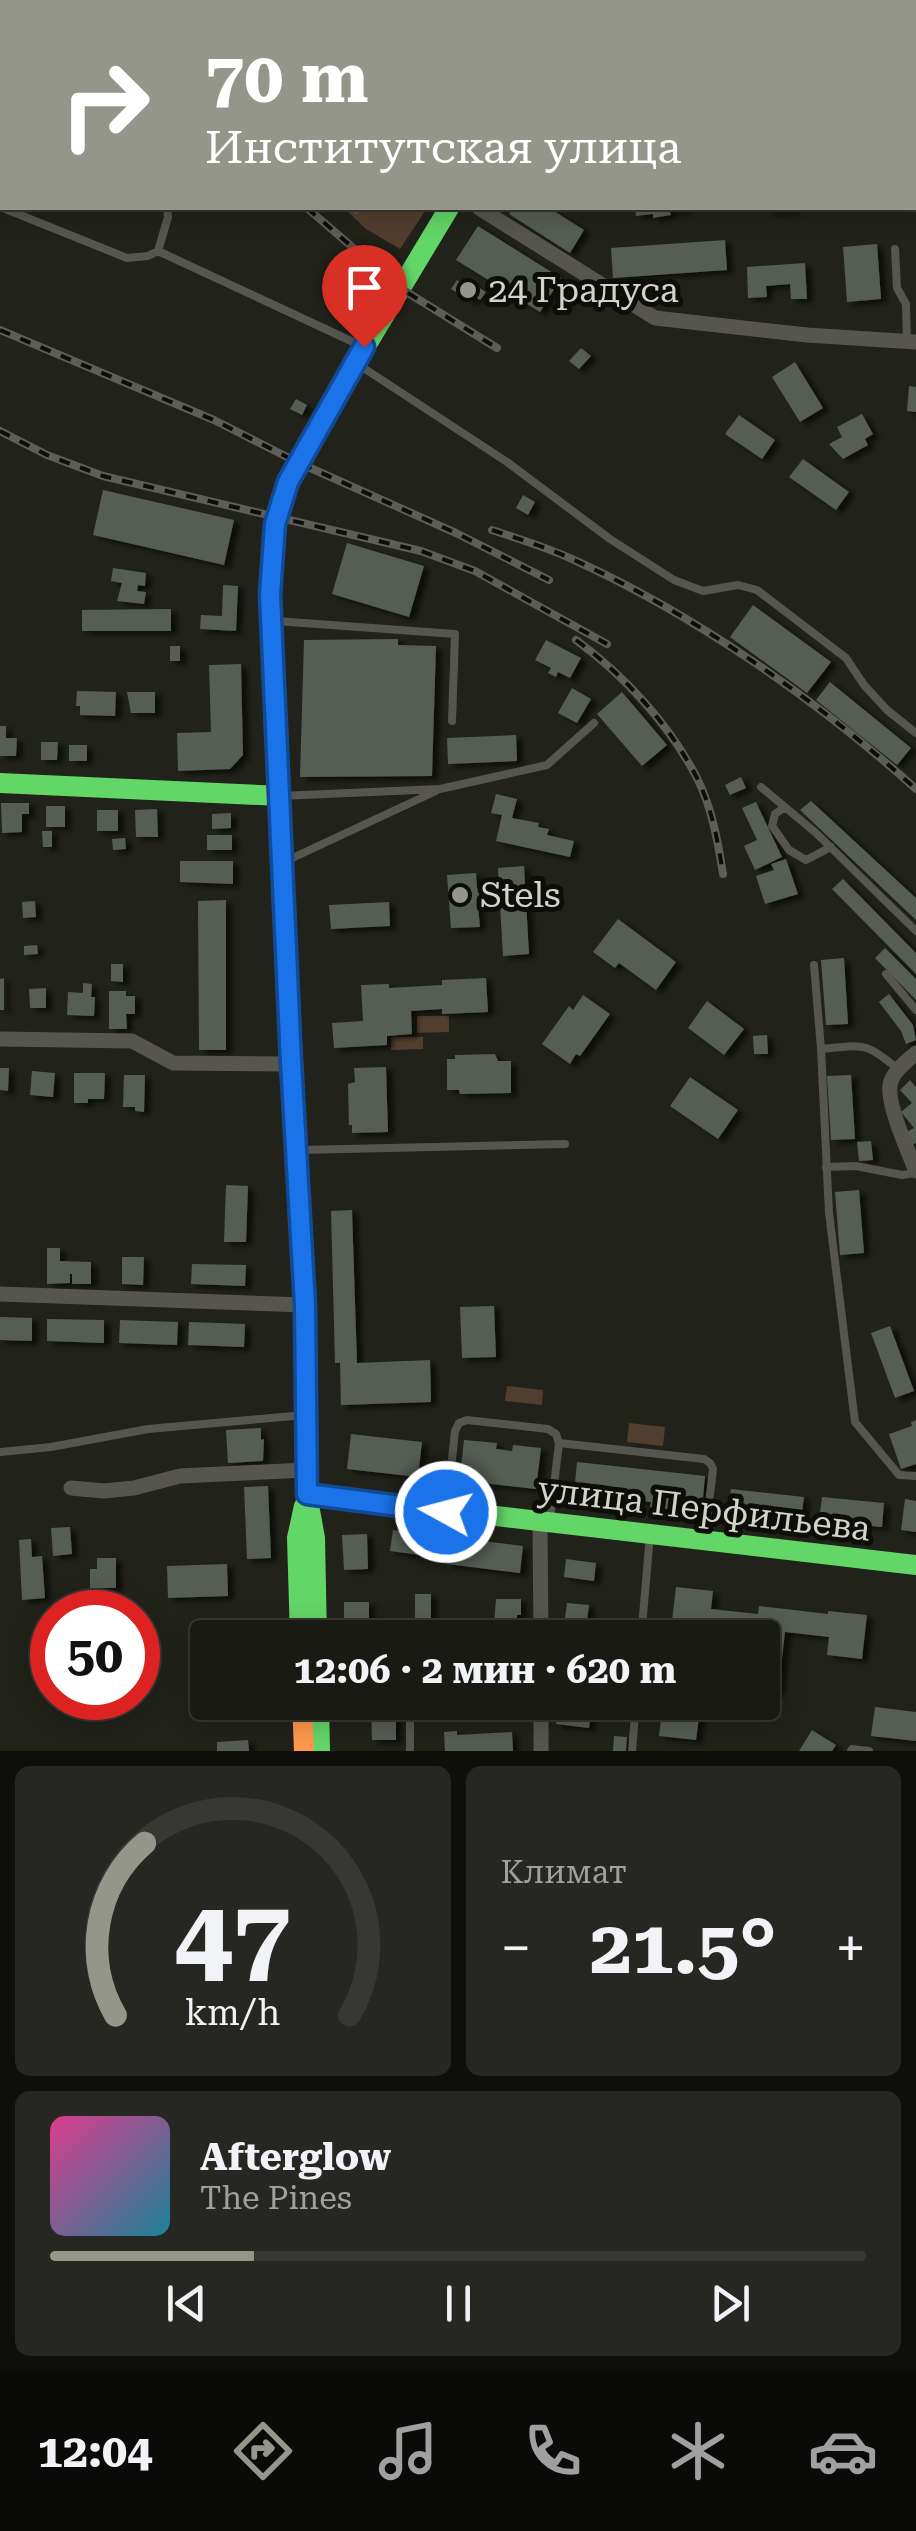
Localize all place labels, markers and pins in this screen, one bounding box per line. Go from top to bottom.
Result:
pin [322,245,407,348]
place label: 24 Градуса [488,270,679,311]
marker: 24 Градуса [457,279,479,301]
place label: Stels [480,875,561,916]
marker: Stels [449,884,471,906]

